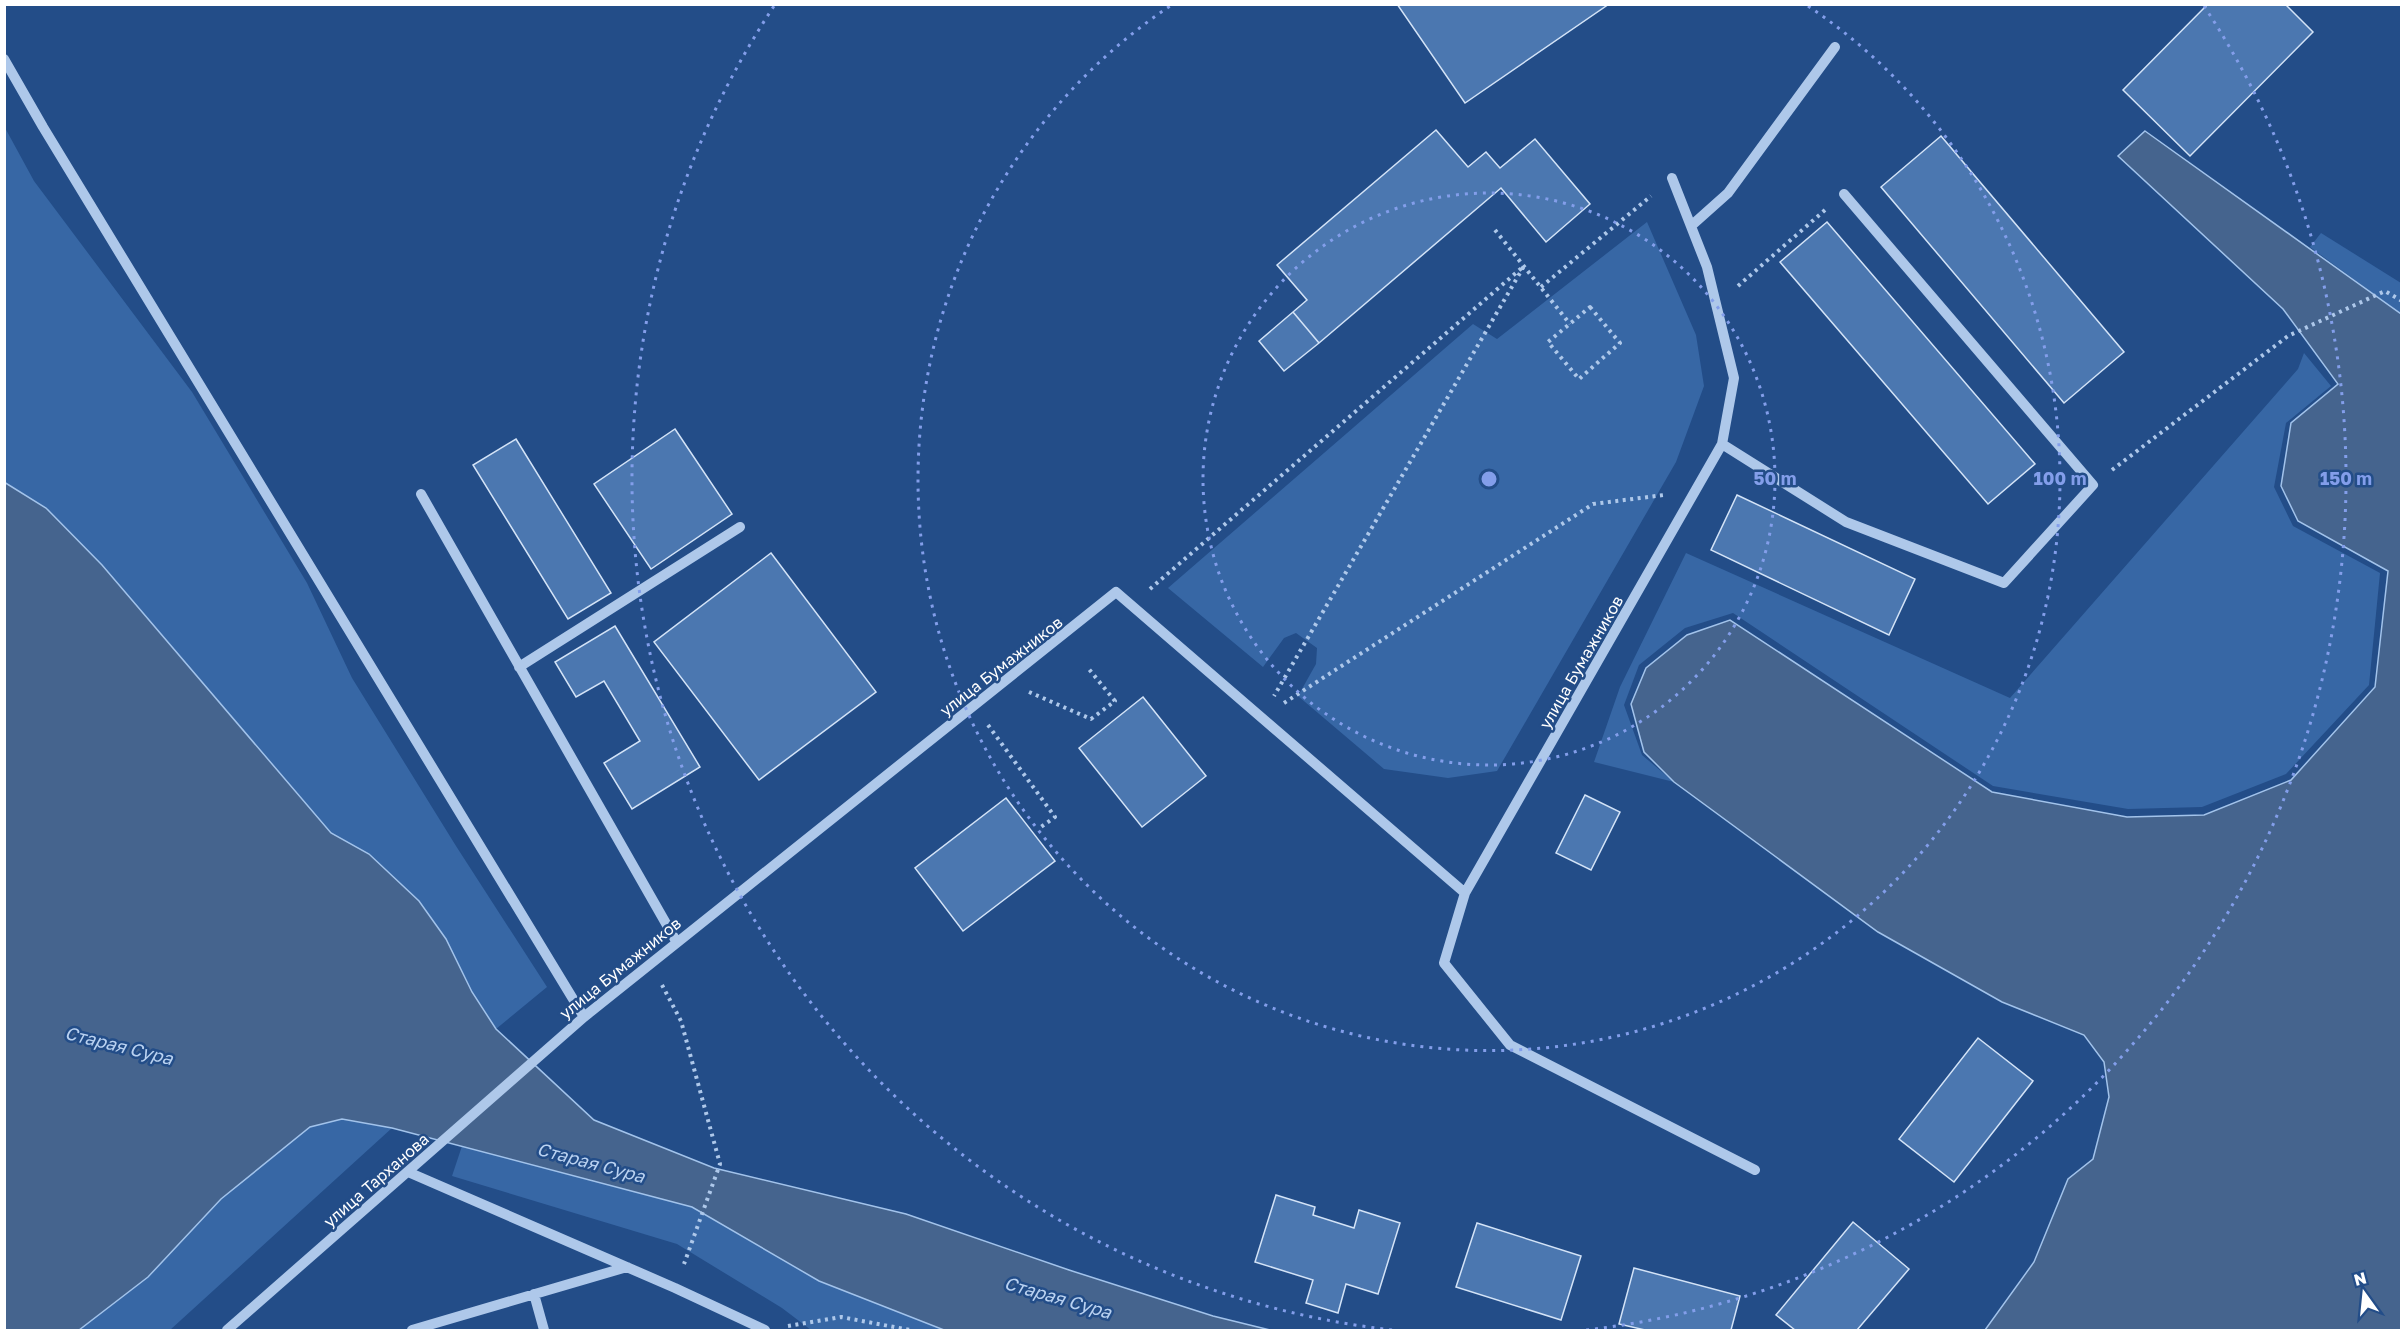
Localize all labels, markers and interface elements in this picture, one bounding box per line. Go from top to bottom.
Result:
text: 50 m [1754,467,1796,489]
text: 100 m [2034,467,2086,489]
text: 150 m [2320,467,2372,489]
centre of rings [1479,469,1499,489]
street label: улица Бумажников [1535,592,1627,732]
street label: улица Бумажников [936,612,1066,720]
street label: улица Бумажников [555,913,685,1023]
water label: Старая Сура [63,1021,176,1069]
street label: улица Тарханова [319,1129,433,1231]
water label: Старая Сура [535,1137,648,1187]
north arrow [2334,1263,2394,1323]
text: N [2352,1267,2369,1290]
water label: Старая Сура [1002,1271,1115,1323]

